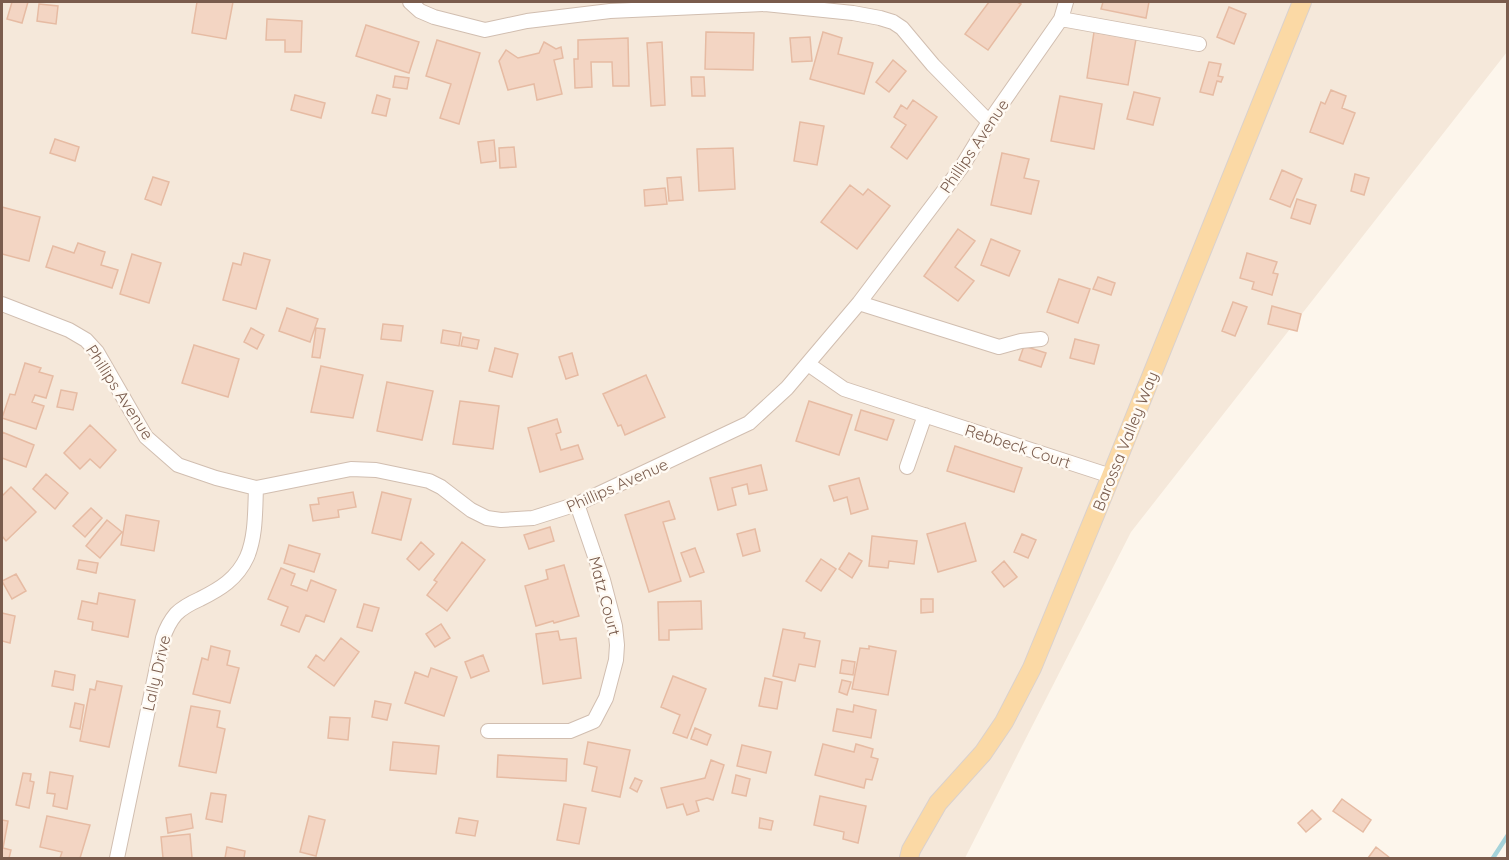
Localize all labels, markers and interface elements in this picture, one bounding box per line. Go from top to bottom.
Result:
street label: Phillips Avenue [935,95,1013,197]
street label: Phillips Avenue [82,341,158,443]
street label: Barossa Valley Way [1088,368,1162,514]
street label: Rebbeck Court [963,419,1073,473]
street label: Phillips Avenue [563,454,671,516]
street label: Matz Court [585,554,625,638]
street label: Lally Drive [138,633,174,713]

